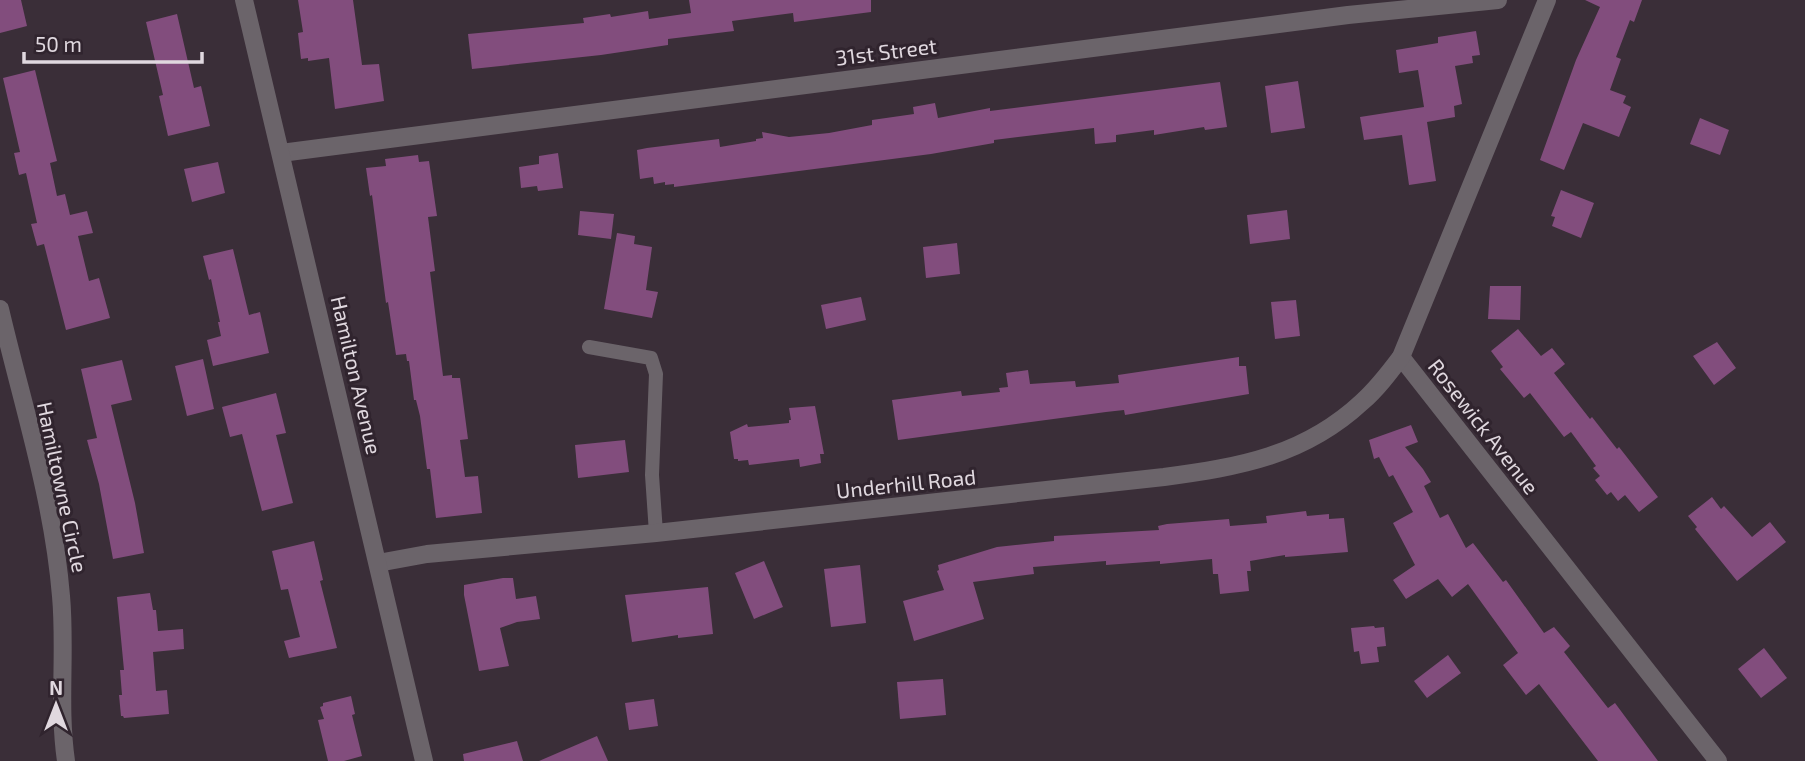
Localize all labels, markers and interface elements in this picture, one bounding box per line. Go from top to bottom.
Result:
scale bar [24,21,203,65]
text: 50 m [35,31,82,56]
street label: 31st Street [834,32,938,70]
street label: Hamilton Avenue [327,293,387,457]
street label: Rosewick Avenue [1423,353,1545,499]
street label: Hamiltowne Circle [33,399,93,575]
street label: Underhill Road [835,463,977,503]
north arrow [21,670,91,740]
text: N [49,676,63,699]

